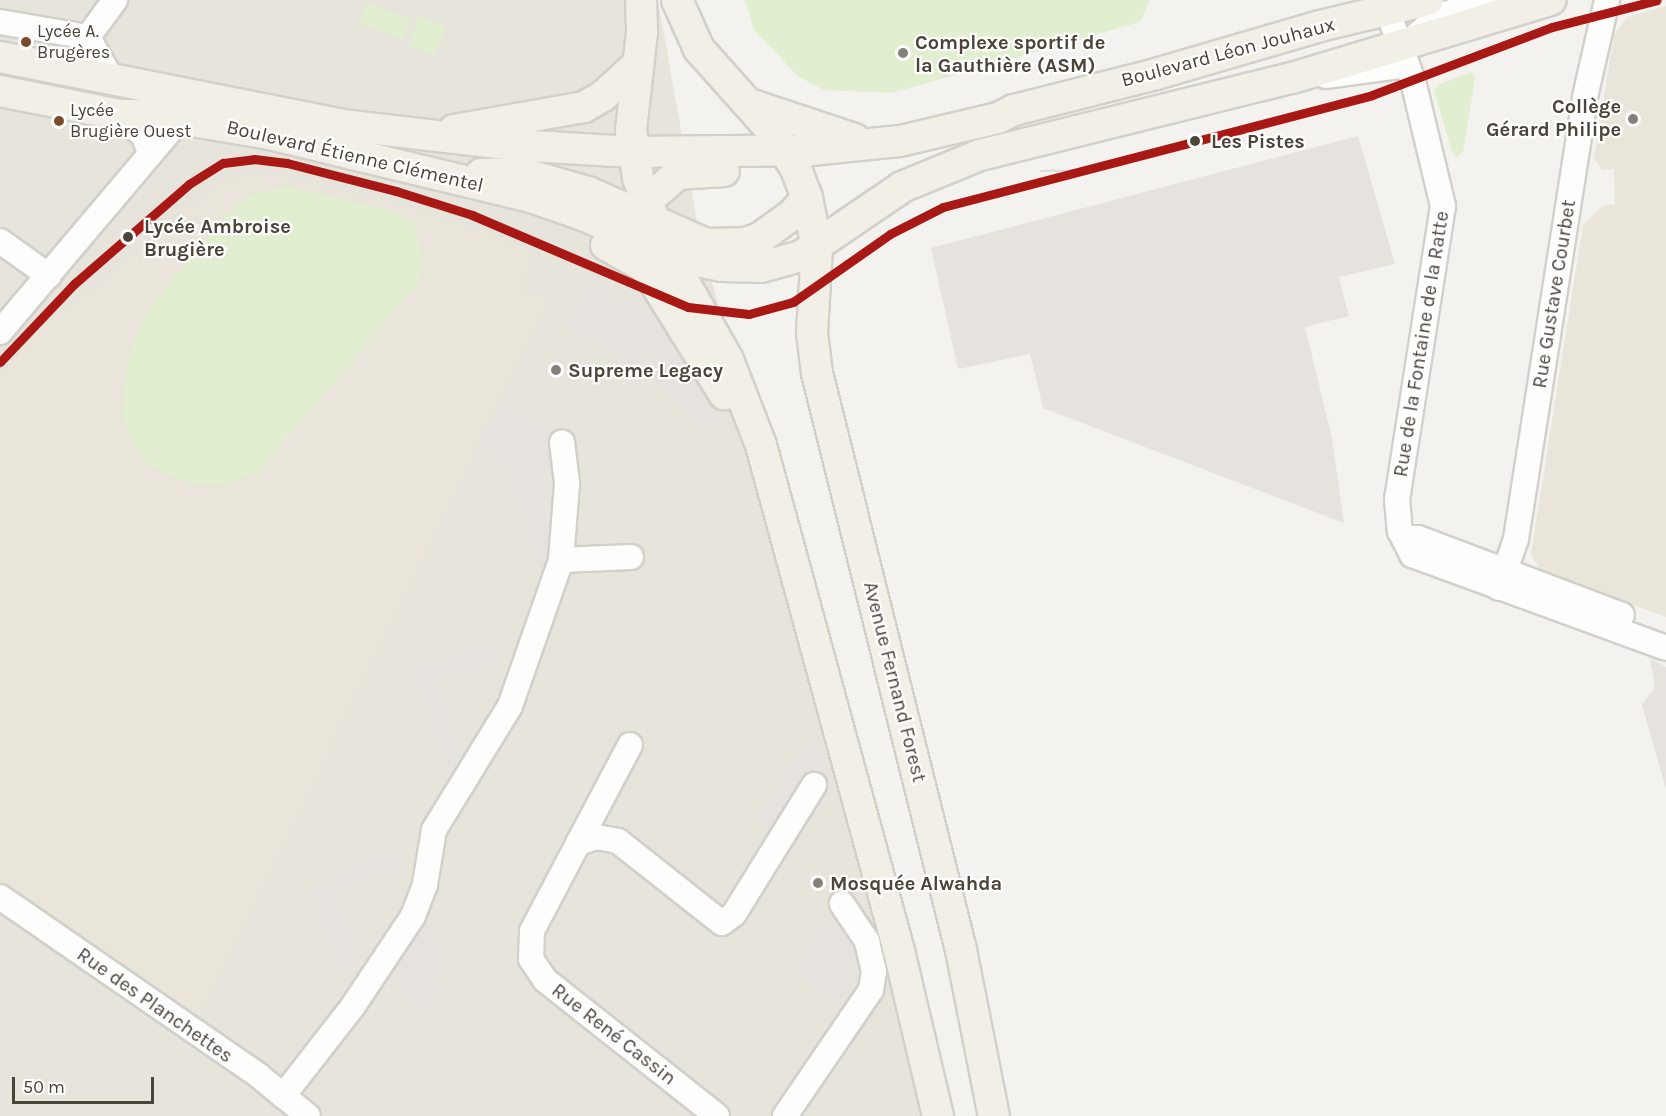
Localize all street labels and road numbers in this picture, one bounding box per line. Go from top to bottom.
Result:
street label: Boulevard Léon Jouhaux [1119,12,1337,92]
street label: Boulevard Étienne Clémentel [224,115,486,197]
street label: Rue Gustave Courbet [1527,198,1581,390]
street label: Rue de la Fontaine de la Ratte [1388,209,1454,479]
street label: Avenue Fernand Forest [858,579,932,785]
street label: Rue des Planchettes [72,942,238,1068]
street label: Rue René Cassin [547,978,681,1090]

